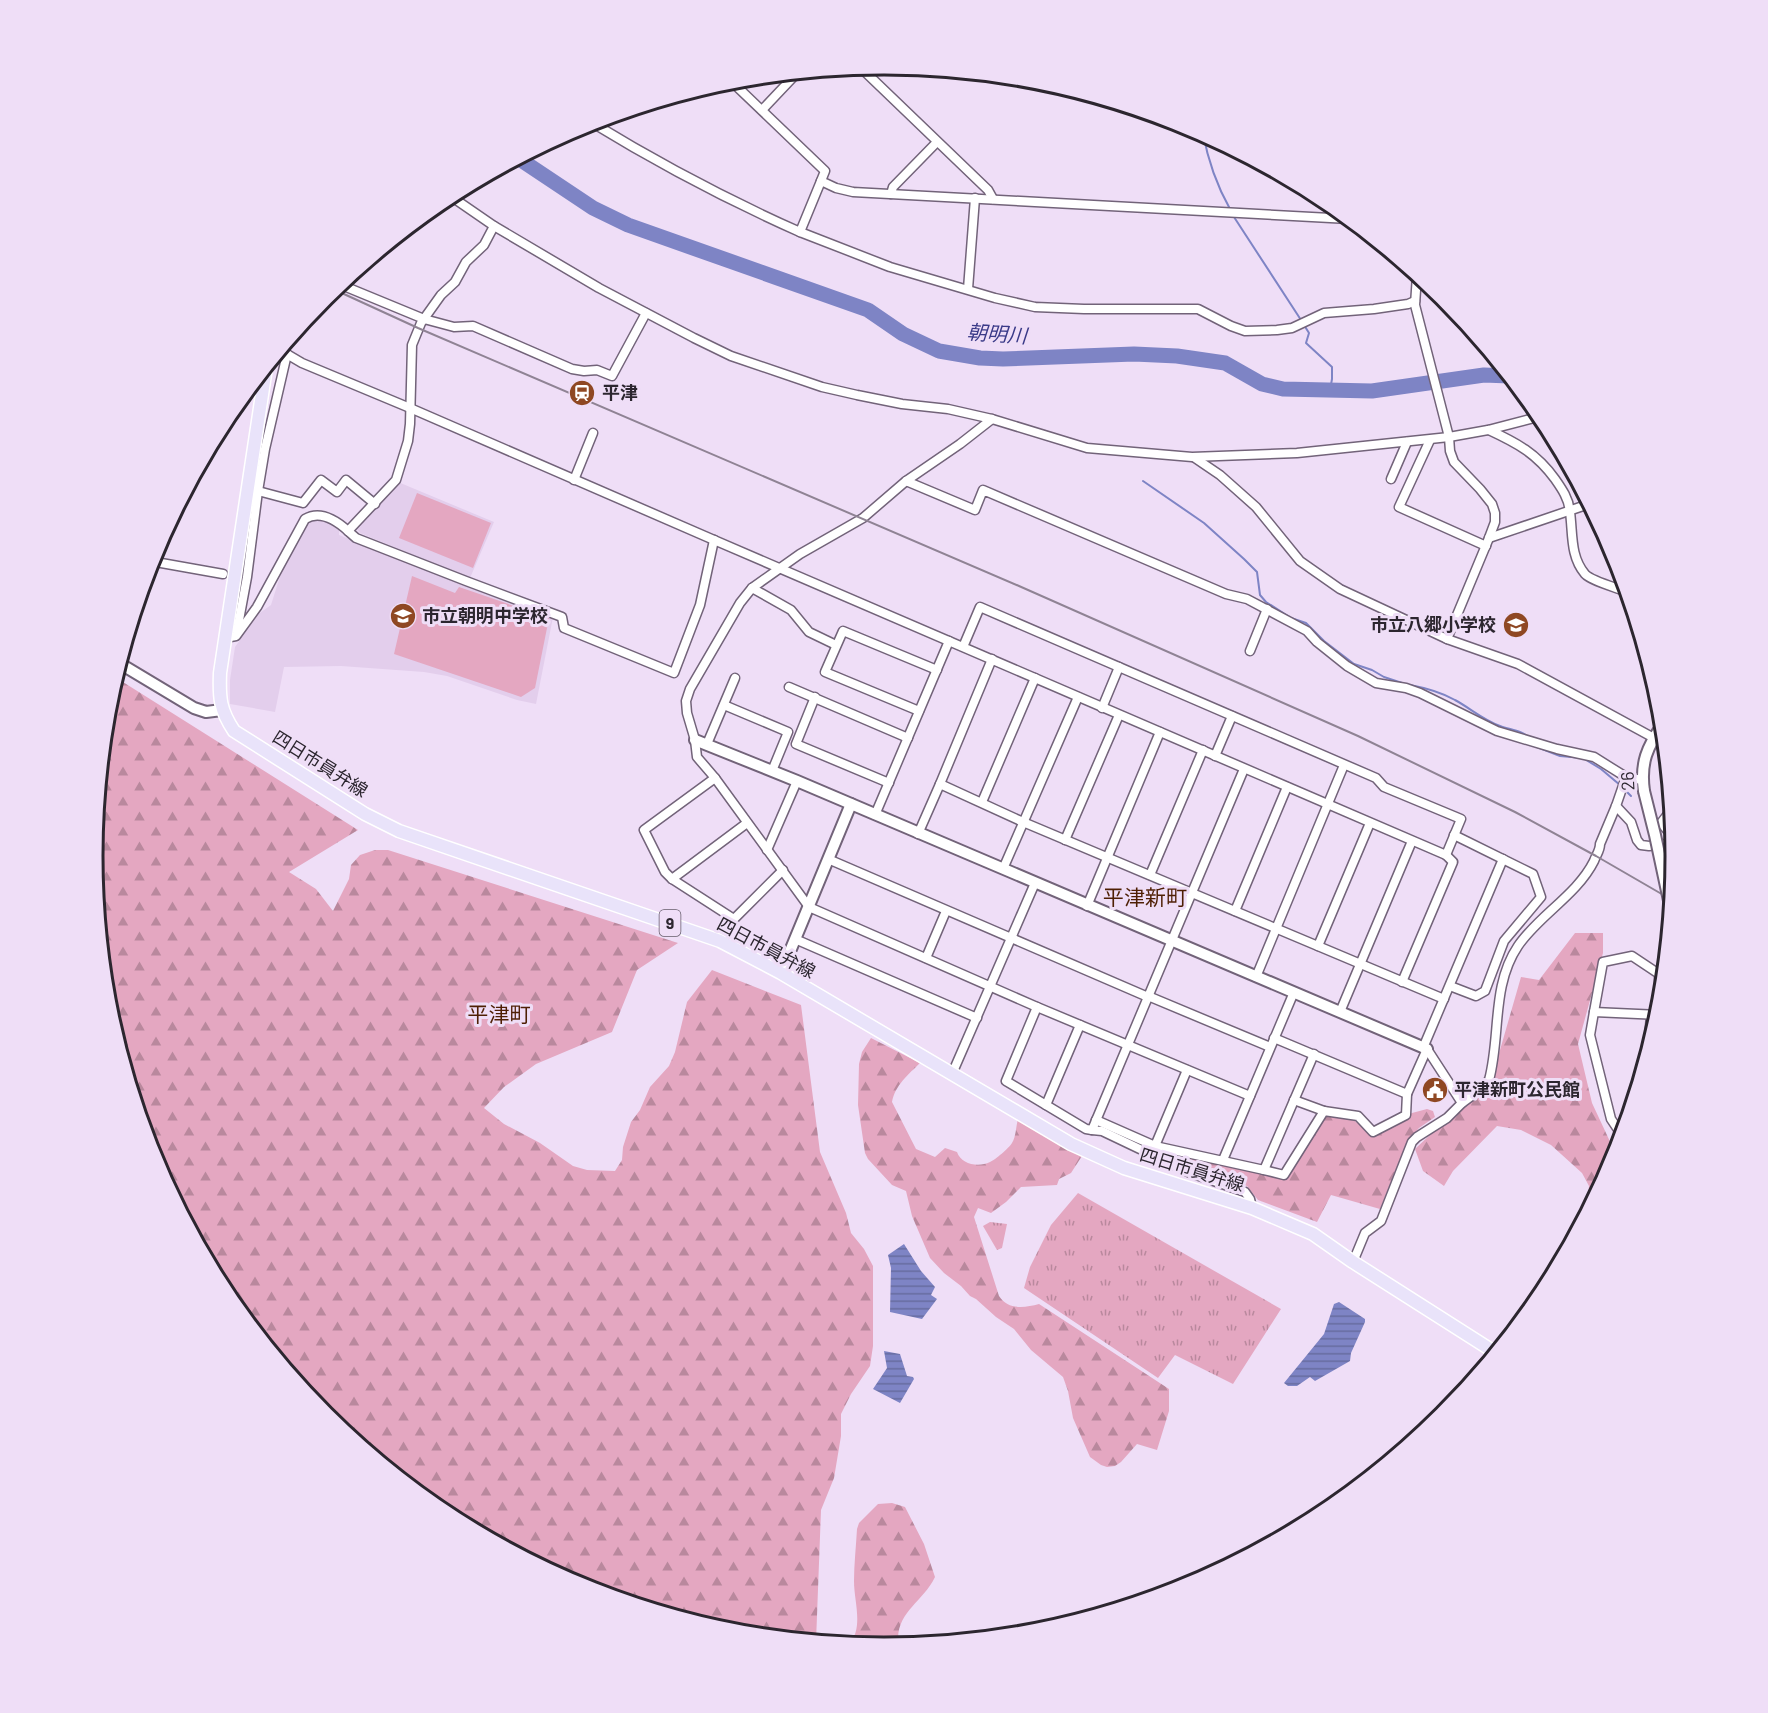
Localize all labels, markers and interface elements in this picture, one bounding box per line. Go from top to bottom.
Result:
water label: 朝明川 [966,319,1030,347]
station icon: 平津 [567,378,597,408]
place label: 平津 [602,381,638,403]
school or university icon: 市立朝明中学校 [388,601,418,631]
place label: 市立朝明中学校 [422,604,548,626]
school or university icon: 市立八郷小学校 [1501,610,1531,640]
place label: 市立八郷小学校 [1370,613,1496,635]
street label: 四日市員弁線 [269,725,372,801]
street label: 26 [1616,771,1638,791]
district label: 平津新町 [1103,884,1187,909]
road number: 9 [660,910,680,936]
street label: 四日市員弁線 [714,912,819,982]
district label: 平津町 [468,1001,531,1026]
public building icon: 平津新町公民館 [1420,1075,1450,1105]
place label: 平津新町公民館 [1454,1078,1580,1100]
street label: 四日市員弁線 [1137,1143,1247,1195]

